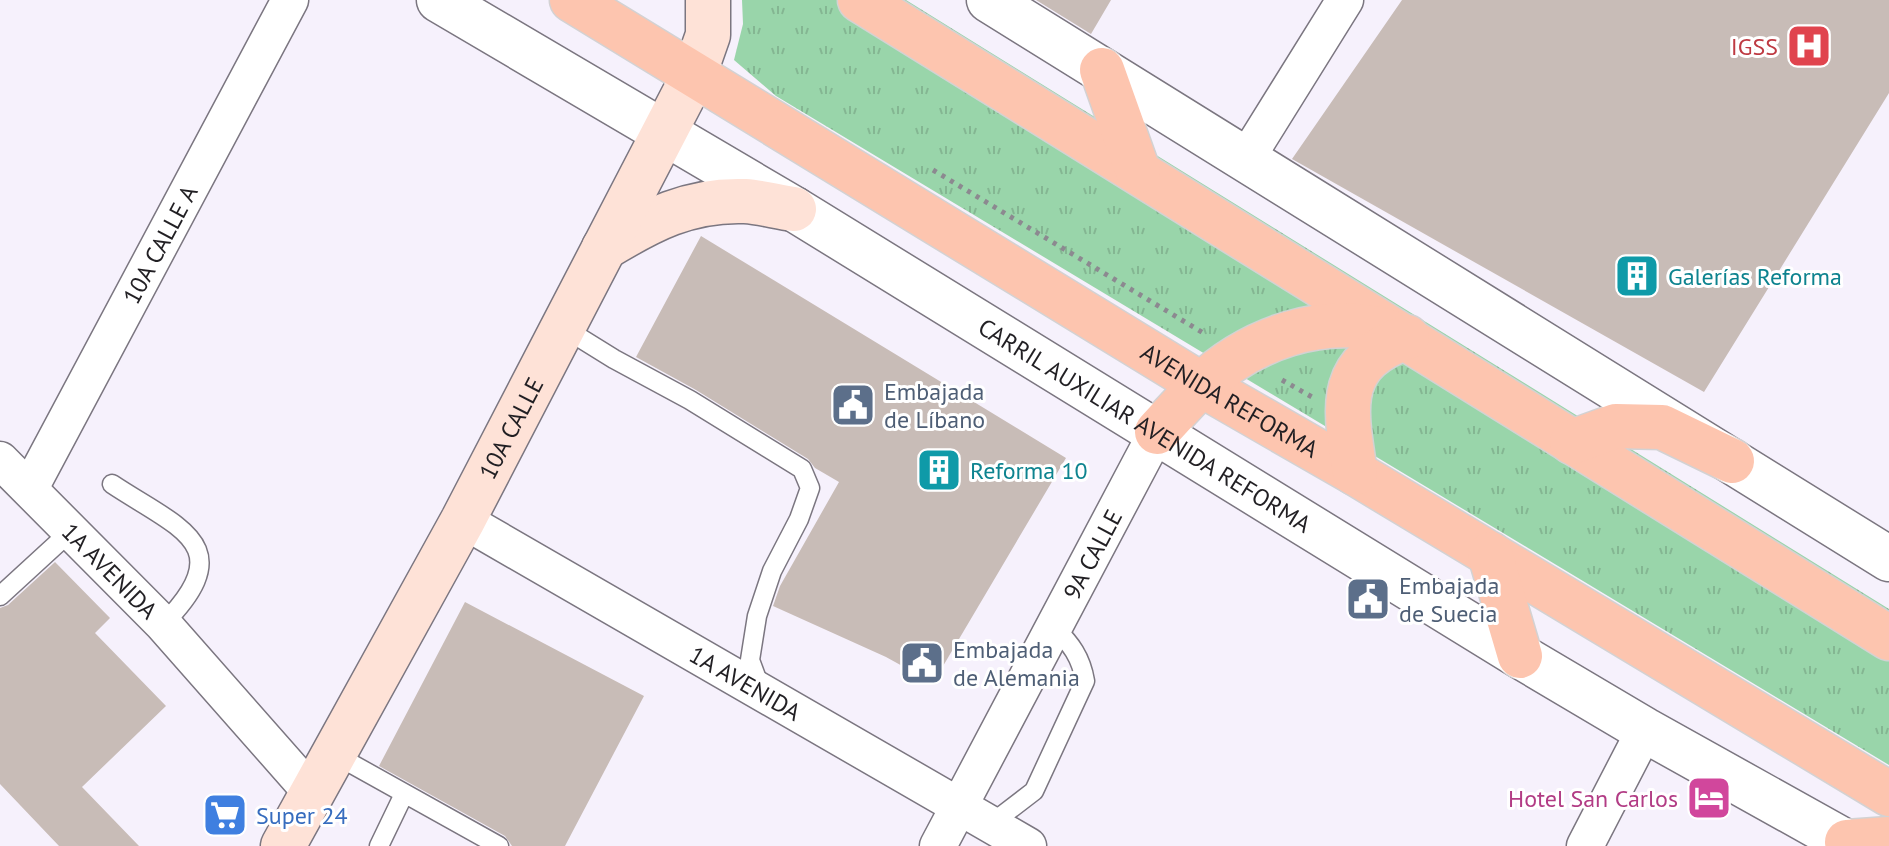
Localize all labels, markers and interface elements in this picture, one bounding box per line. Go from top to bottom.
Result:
hospital icon: IGSS [1785,22,1833,70]
place label: IGSS [1731,31,1778,62]
street label: 10A CALLE A [115,180,204,309]
building icon: Galerías Reforma [1613,252,1661,300]
place label: Galerías Reforma [1668,261,1842,292]
street label: CARRIL AUXILIAR AVENIDA REFORMA [973,311,1317,539]
street label: AVENIDA REFORMA [1135,336,1324,464]
street label: 10A CALLE [472,372,550,484]
place label: Embajada de Líbano [884,376,985,435]
public building icon: Embajada de Líbano [829,381,877,429]
building icon: Reforma 10 [915,446,963,494]
place label: Reforma 10 [970,455,1088,486]
street label: 9A CALLE [1056,504,1129,605]
street label: 1A AVENIDA [55,516,165,625]
place label: Embajada de Suecia [1399,570,1499,629]
public building icon: Embajada de Suecia [1344,575,1392,623]
place label: Embajada de Alemania [953,634,1080,693]
street label: 1A AVENIDA [684,639,807,727]
public building icon: Embajada de Alemania [898,639,946,687]
hotel icon: Hotel San Carlos [1685,774,1733,822]
place label: Hotel San Carlos [1508,783,1678,814]
supermarket icon: Super 24 [201,791,249,839]
place label: Super 24 [256,800,348,831]

